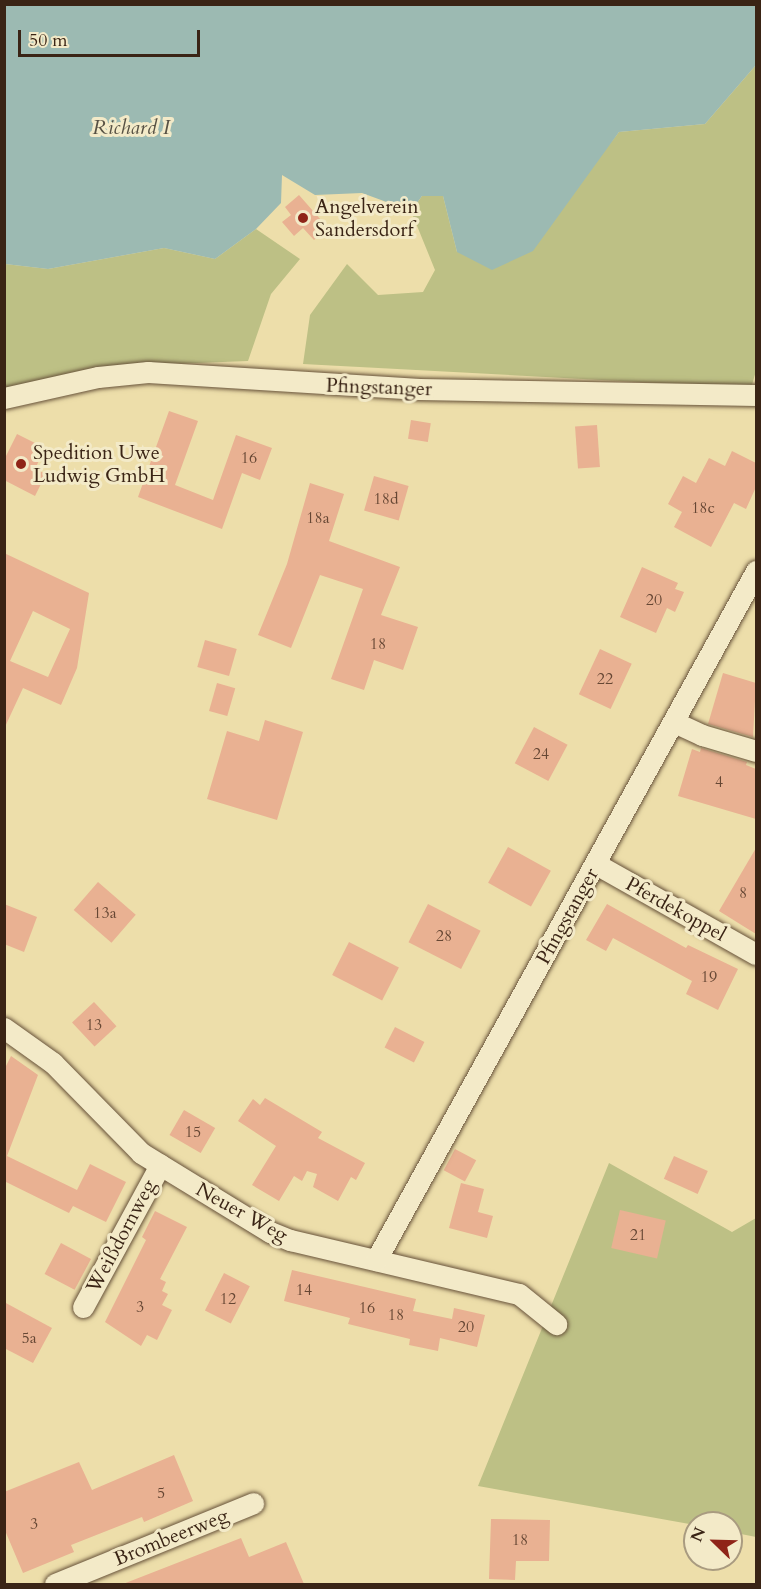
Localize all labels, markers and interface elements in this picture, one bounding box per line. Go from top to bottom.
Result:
scale bar [21,18,202,56]
text: 50 m [29,28,68,53]
water label: Richard I [92,115,170,141]
place label: Angelverein Sandersdorf [315,195,419,242]
marker: Angelverein Sandersdorf [296,211,310,225]
street label: Pfingstanger [325,373,433,401]
place label: Spedition Uwe Ludwig GmbH [33,440,165,487]
house number: 16 [241,448,257,468]
marker: Spedition Uwe Ludwig GmbH [14,457,28,471]
house number: 18d [374,489,398,509]
house number: 18c [691,498,715,518]
house number: 18a [306,508,330,528]
house number: 20 [646,590,662,610]
house number: 18 [370,634,386,654]
house number: 22 [597,669,613,689]
house number: 24 [533,744,549,764]
house number: 4 [715,772,723,792]
street label: Pfingstanger [531,864,603,968]
street label: Pferdekoppel [622,872,730,946]
house number: 8 [739,883,747,903]
house number: 13a [93,903,117,923]
house number: 28 [436,926,452,946]
house number: 19 [701,967,717,987]
house number: 13 [86,1015,102,1035]
house number: 15 [185,1122,201,1142]
street label: Weißdornweg [81,1175,161,1297]
street label: Neuer Weg [192,1177,292,1247]
house number: 21 [630,1225,646,1245]
house number: 14 [296,1280,312,1300]
house number: 12 [220,1289,236,1309]
house number: 3 [136,1297,144,1317]
house number: 16 [359,1298,375,1318]
house number: 18 [388,1305,404,1325]
house number: 20 [458,1317,474,1337]
house number: 5a [21,1328,37,1348]
house number: 5 [157,1483,165,1503]
street label: Brombeerweg [110,1503,232,1571]
north arrow [683,1511,743,1571]
house number: 3 [30,1514,38,1534]
text: N [685,1524,711,1545]
house number: 18 [512,1530,528,1550]

